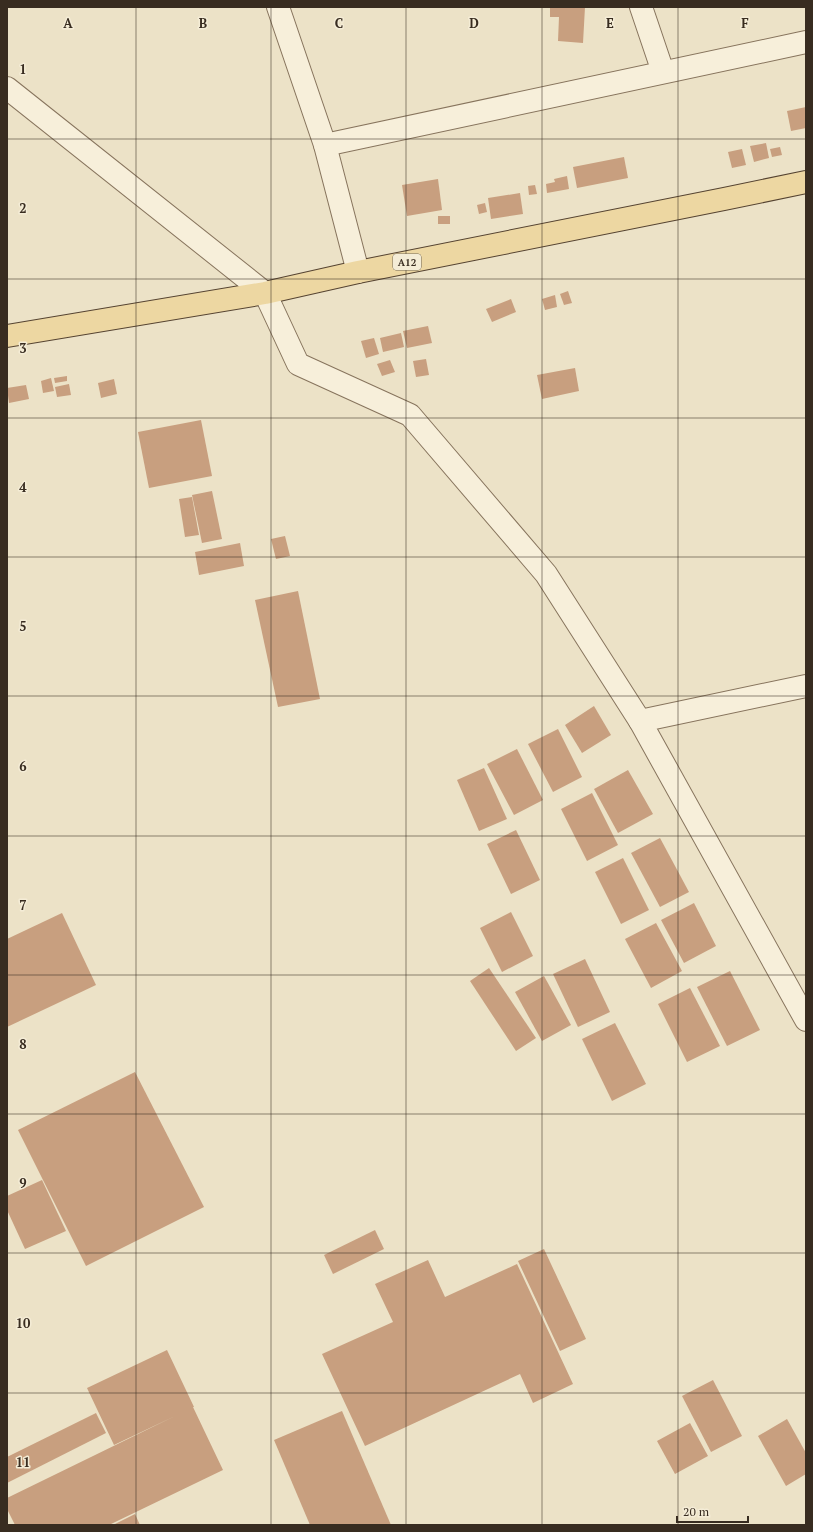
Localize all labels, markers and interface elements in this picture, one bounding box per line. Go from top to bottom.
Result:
text: A [63,14,73,32]
text: B [199,14,207,32]
text: C [335,14,343,32]
text: D [469,14,479,32]
text: E [606,14,614,32]
text: F [741,14,749,32]
text: 1 [19,60,27,78]
text: 2 [19,199,27,217]
road number: A12 [393,254,421,270]
text: 3 [19,339,27,357]
text: 4 [19,478,27,496]
text: 5 [19,617,27,635]
text: 6 [19,757,27,775]
text: 7 [19,896,27,914]
text: 8 [19,1035,27,1053]
text: 9 [19,1174,27,1192]
text: 10 [16,1314,31,1332]
text: 11 [16,1453,30,1471]
scale bar [677,1498,748,1524]
text: 20 m [683,1504,710,1519]

